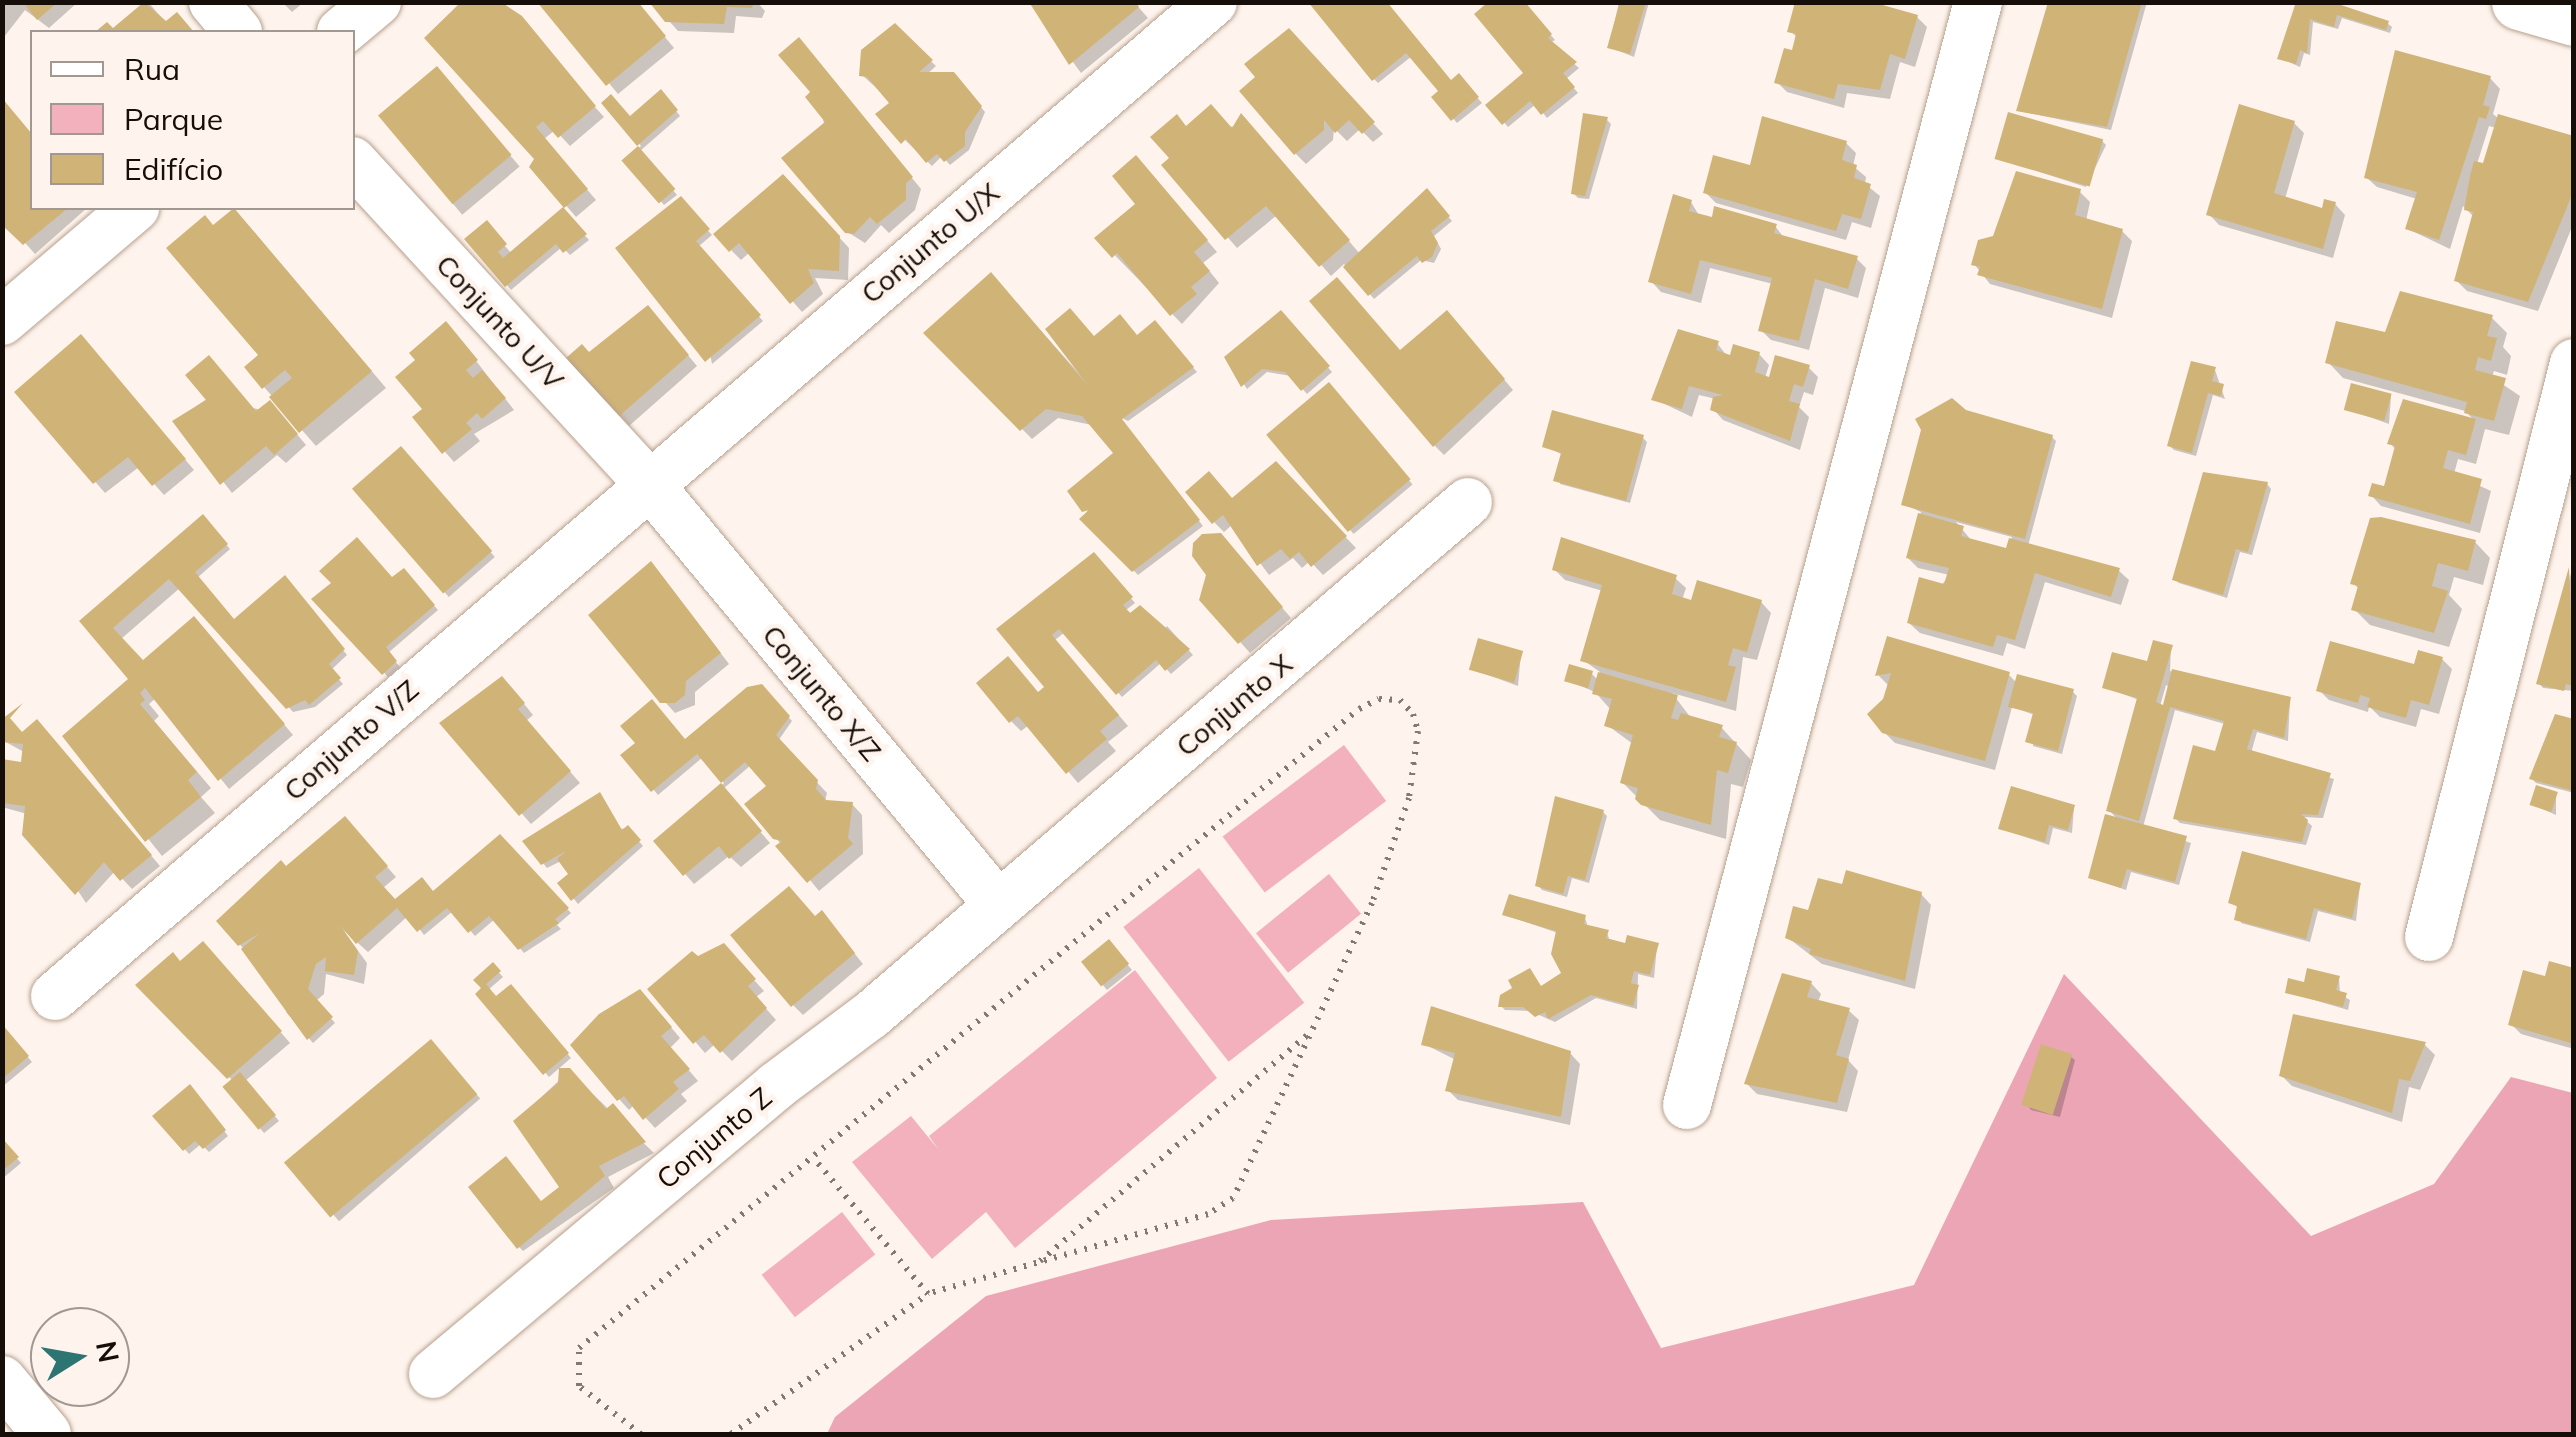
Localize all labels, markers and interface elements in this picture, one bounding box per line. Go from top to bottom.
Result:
legend [30,30,355,210]
text: Rua [124,50,180,88]
text: Parque [124,100,223,138]
text: Edifício [124,150,223,188]
street label: Conjunto U/X [854,176,1006,310]
street label: Conjunto U/V [429,248,571,396]
street label: Conjunto X/Z [756,618,888,768]
street label: Conjunto X [1169,647,1299,763]
street label: Conjunto V/Z [277,673,425,807]
street label: Conjunto Z [650,1080,778,1196]
north arrow [30,1307,130,1407]
text: N [89,1338,127,1365]

